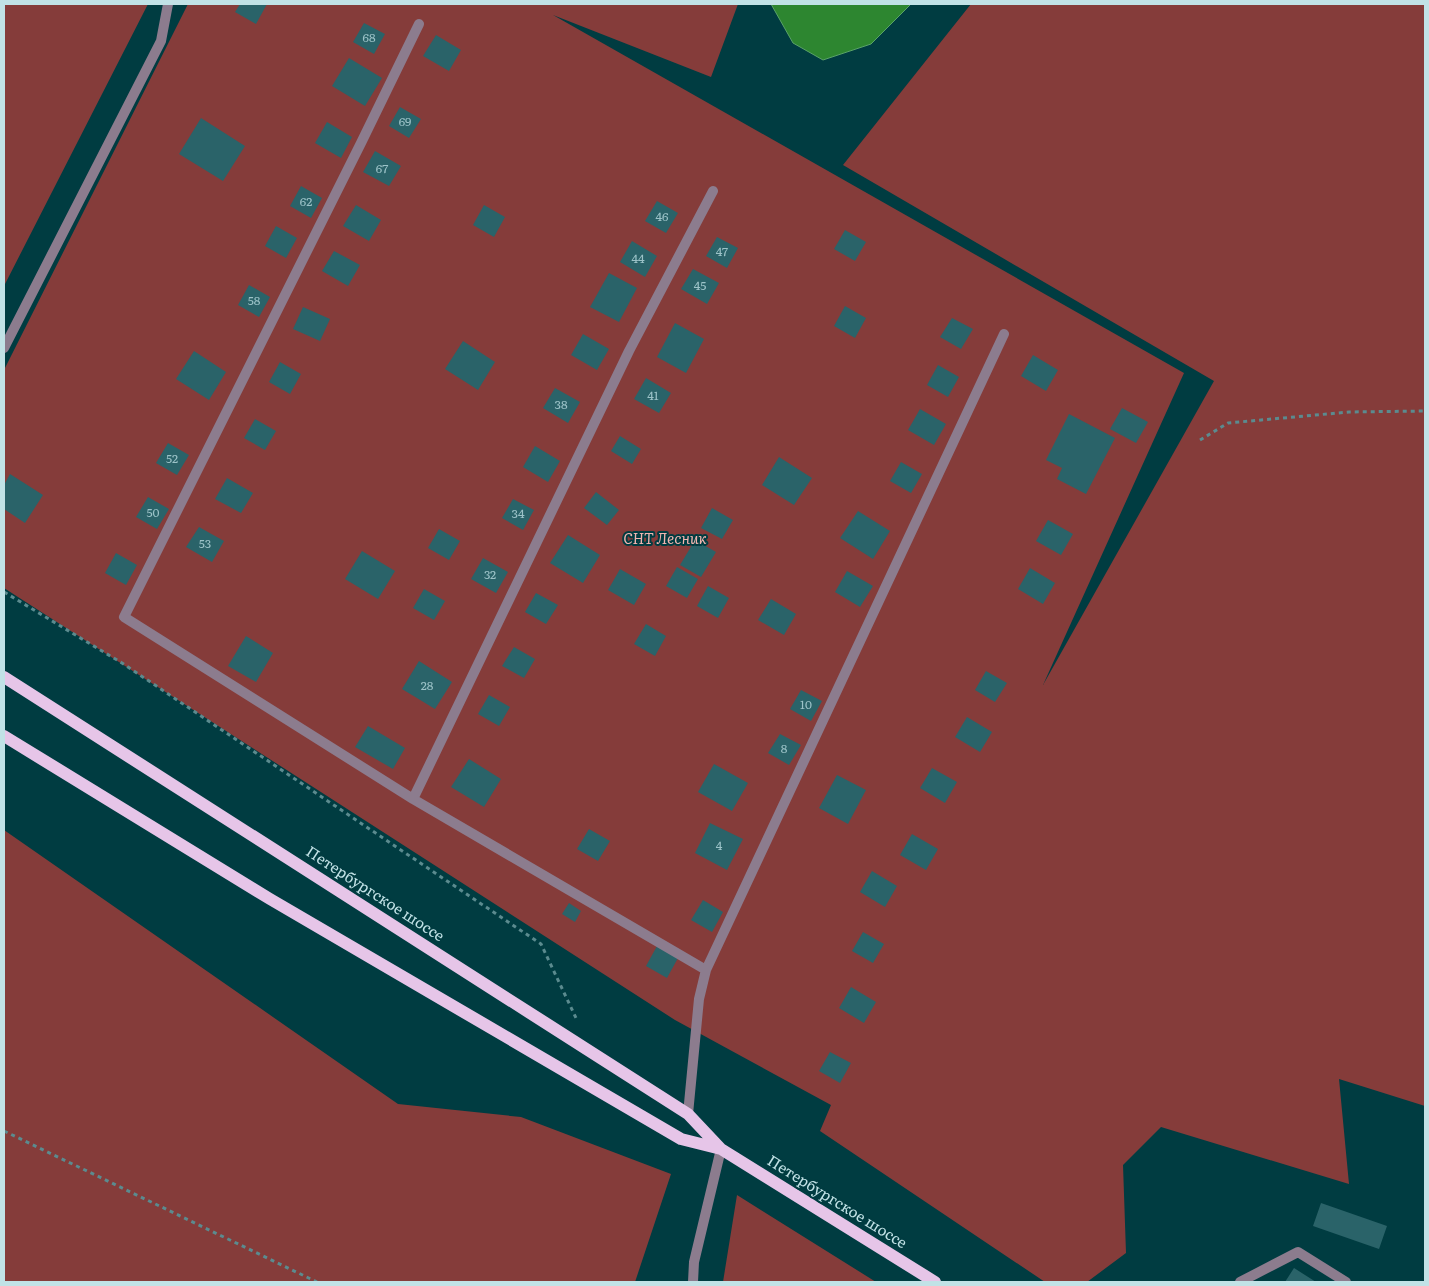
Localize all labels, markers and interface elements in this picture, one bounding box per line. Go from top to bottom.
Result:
house number: 68 [362,28,376,46]
house number: 69 [399,112,411,130]
house number: 67 [376,159,388,177]
house number: 62 [300,192,312,210]
house number: 46 [655,207,669,225]
house number: 47 [716,242,728,260]
house number: 44 [631,249,645,267]
house number: 45 [694,276,706,294]
house number: 58 [248,291,261,309]
house number: 41 [647,386,659,404]
house number: 38 [554,395,568,413]
house number: 52 [166,449,178,467]
house number: 50 [146,503,160,521]
house number: 34 [511,504,525,522]
park label: СНТ Лесник [623,526,707,549]
house number: 53 [199,534,211,552]
house number: 32 [484,565,496,583]
house number: 28 [421,676,434,694]
house number: 10 [800,695,812,713]
house number: 8 [781,739,788,757]
house number: 4 [716,836,723,854]
street label: Петербургское шоссе [302,839,450,946]
street label: Петербургское шоссе [763,1148,912,1253]

